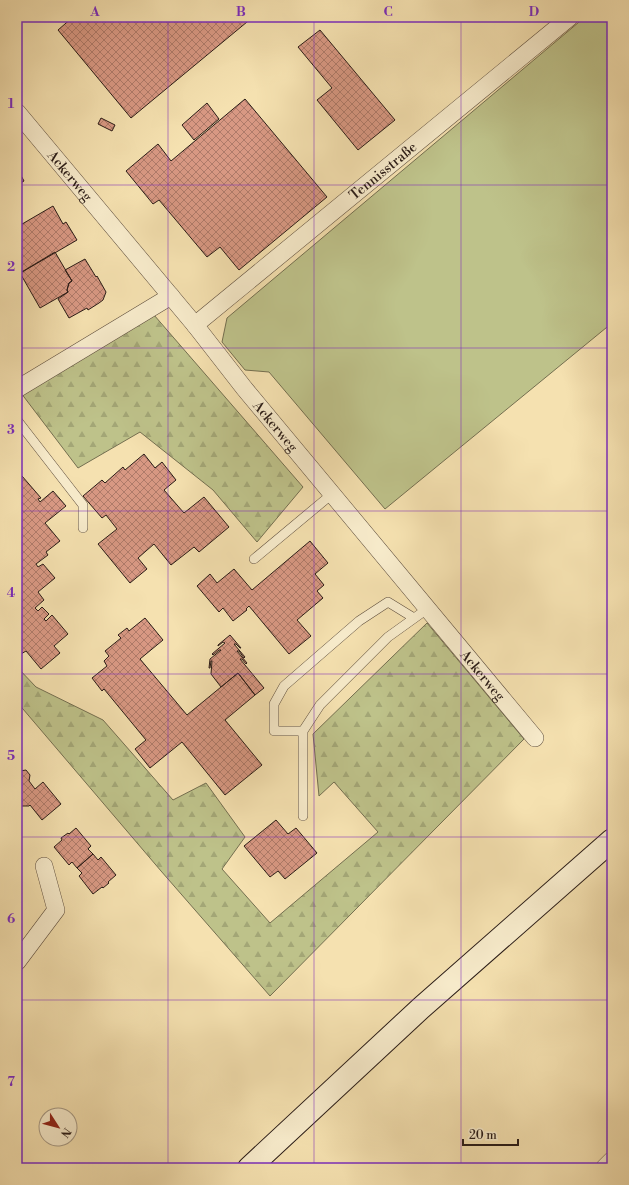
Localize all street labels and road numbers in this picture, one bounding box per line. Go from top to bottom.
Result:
street label: Tennisstraße [346,138,421,205]
street label: Ackerweg [42,146,96,206]
street label: Ackerweg [248,397,302,457]
street label: Ackerweg [455,646,509,706]

